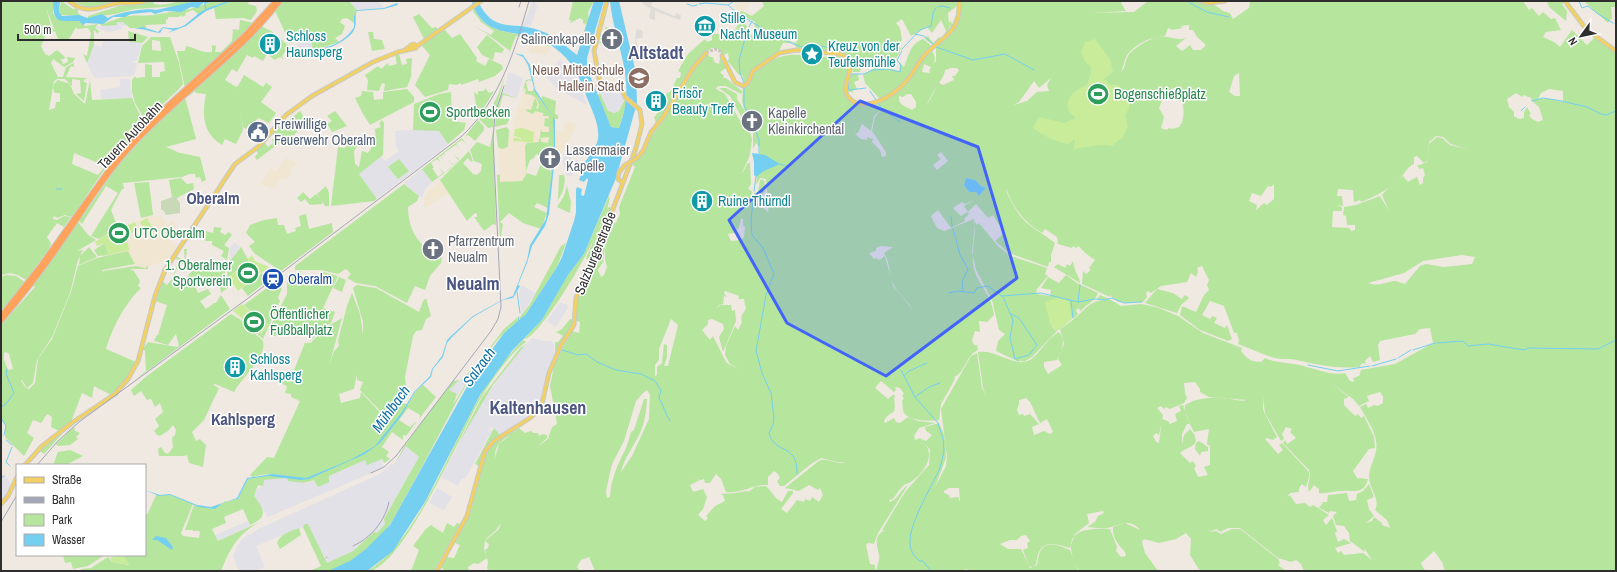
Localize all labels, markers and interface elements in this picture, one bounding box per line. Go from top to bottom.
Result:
place label: Stille Nacht Museum [720,9,797,43]
museum icon: Stille Nacht Museum [692,13,718,39]
scale bar [18,16,135,42]
north arrow [1561,16,1601,56]
text: 500 m [24,22,51,38]
church icon: Salinenkapelle [599,26,625,52]
place label: Schloss Haunsperg [286,27,343,61]
place label: Salinenkapelle [521,30,596,48]
building icon: Schloss Haunsperg [257,31,283,57]
text: N [1565,35,1580,48]
place label: Kreuz von der Teufelsmühle [828,37,900,71]
district label: Altstadt [629,40,684,65]
place icon: Kreuz von der Teufelsmühle [799,41,825,67]
place label: Neue Mittelschule Hallein Stadt [532,61,624,95]
school or university icon: Neue Mittelschule Hallein Stadt [626,65,652,91]
sports icon: Bogenschießplatz [1085,81,1111,107]
place label: Frisör Beauty Treff [672,84,735,118]
place label: Bogenschießplatz [1114,85,1206,103]
building icon: Frisör Beauty Treff [643,88,669,114]
street label: Tauern Autobahn [94,97,166,173]
sports icon: Sportbecken [417,99,443,125]
place label: Sportbecken [446,103,510,121]
place label: Kapelle Kleinkirchental [768,104,844,138]
church icon: Kapelle Kleinkirchental [739,108,765,134]
place label: Freiwillige Feuerwehr Oberalm [274,115,376,149]
public building icon: Freiwillige Feuerwehr Oberalm [245,119,271,145]
place label: Lassermaier Kapelle [566,141,630,175]
church icon: Lassermaier Kapelle [537,145,563,171]
district label: Oberalm [186,187,240,209]
building icon: Ruine Thürndl [689,188,715,214]
place label: Ruine Thürndl [718,192,791,210]
street label: Salzburgerstraße [570,209,620,297]
sports icon: UTC Oberalm [106,220,132,246]
place label: UTC Oberalm [134,224,205,242]
place label: Pfarrzentrum Neualm [448,232,514,266]
church icon: Pfarrzentrum Neualm [420,236,446,262]
place label: 1. Oberalmer Sportverein [165,256,232,290]
sports icon: 1. Oberalmer Sportverein [235,260,261,286]
station icon: Oberalm [260,266,286,292]
place label: Oberalm [288,270,332,288]
district label: Neualm [446,271,500,296]
place label: Öffentlicher Fußballplatz [270,305,333,339]
sports icon: Öffentlicher Fußballplatz [241,309,267,335]
water label: Salzach [457,343,500,391]
place label: Schloss Kahlsperg [250,350,302,384]
building icon: Schloss Kahlsperg [222,354,248,380]
water label: Mühlbach [366,381,415,436]
district label: Kaltenhausen [490,395,586,420]
district label: Kahlsperg [211,408,275,430]
legend [16,464,146,556]
text: Straße [52,472,82,488]
text: Bahn [52,492,75,508]
text: Park [52,512,72,528]
text: Wasser [52,532,86,548]

